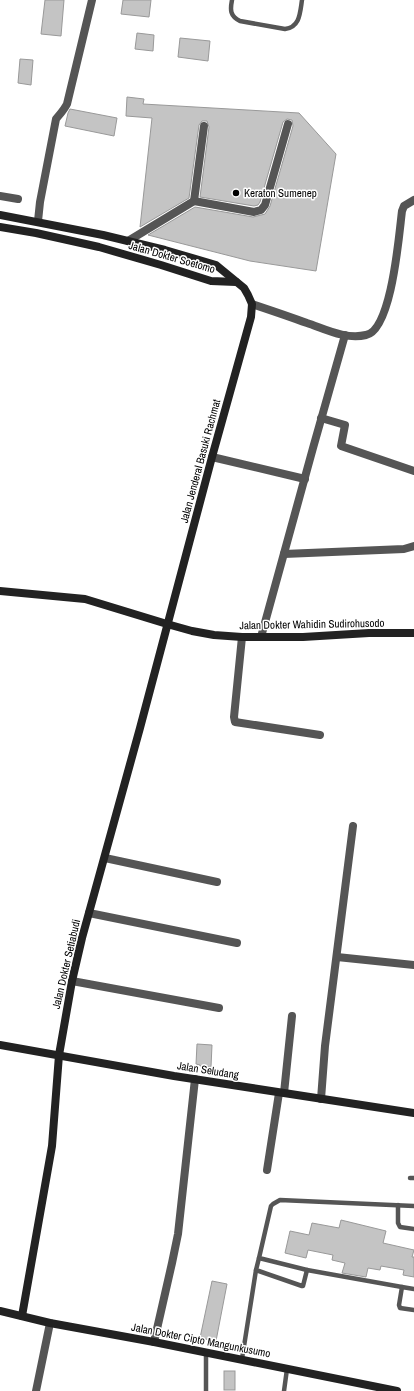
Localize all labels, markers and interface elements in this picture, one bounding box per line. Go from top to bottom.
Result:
place label: Keraton Sumenep [244,186,317,200]
marker: Keraton Sumenep [231,188,241,198]
street label: Jalan Dokter Soetomo [127,238,217,276]
street label: Jalan Jenderal Basuki Rachmat [177,397,223,524]
street label: Jalan Dokter Wahidin Sudirohusodo [239,616,385,632]
street label: Jalan Dokter Setiabudi [49,918,83,1010]
street label: Jalan Seludang [176,1058,240,1082]
street label: Jalan Dokter Cipto Mangunkusumo [130,1320,272,1360]

